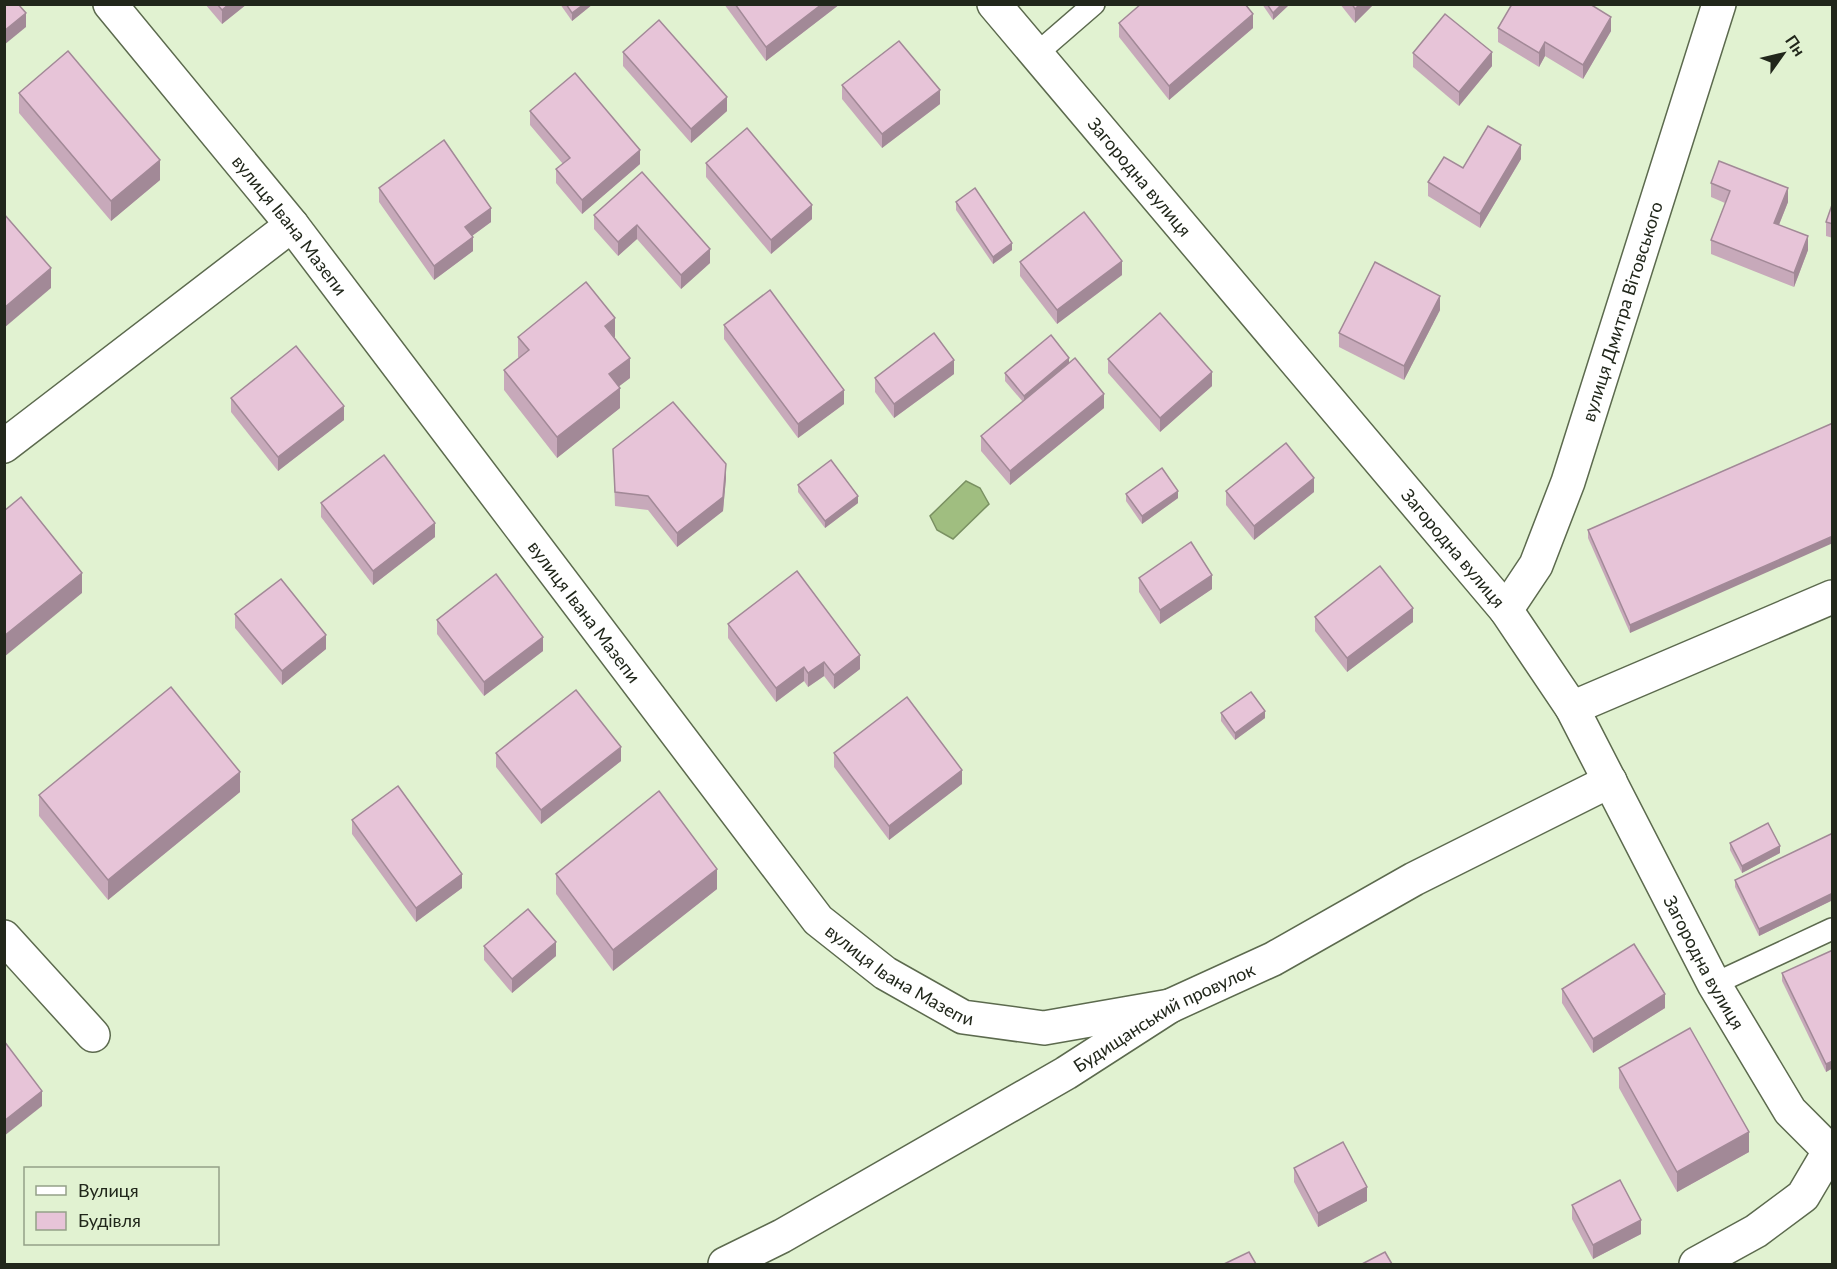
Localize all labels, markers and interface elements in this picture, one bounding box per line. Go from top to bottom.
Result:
north arrow [1753,24,1813,84]
text: Пн [1782,31,1810,59]
street label: Загородна вулиця [1083,113,1196,241]
street label: вулиця Івана Мазепи [228,150,352,299]
street label: вулиця Дмитра Вітовського [1577,199,1667,424]
street label: Загородна вулиця [1397,484,1510,612]
street label: вулиця Івана Мазепи [524,536,645,687]
street label: Загородна вулиця [1659,891,1749,1033]
street label: вулиця Івана Мазепи [821,919,975,1029]
street label: Будищанський провулок [1069,958,1259,1077]
legend [24,1167,219,1245]
text: Вулиця [78,1179,139,1201]
text: Будівля [78,1209,141,1231]

